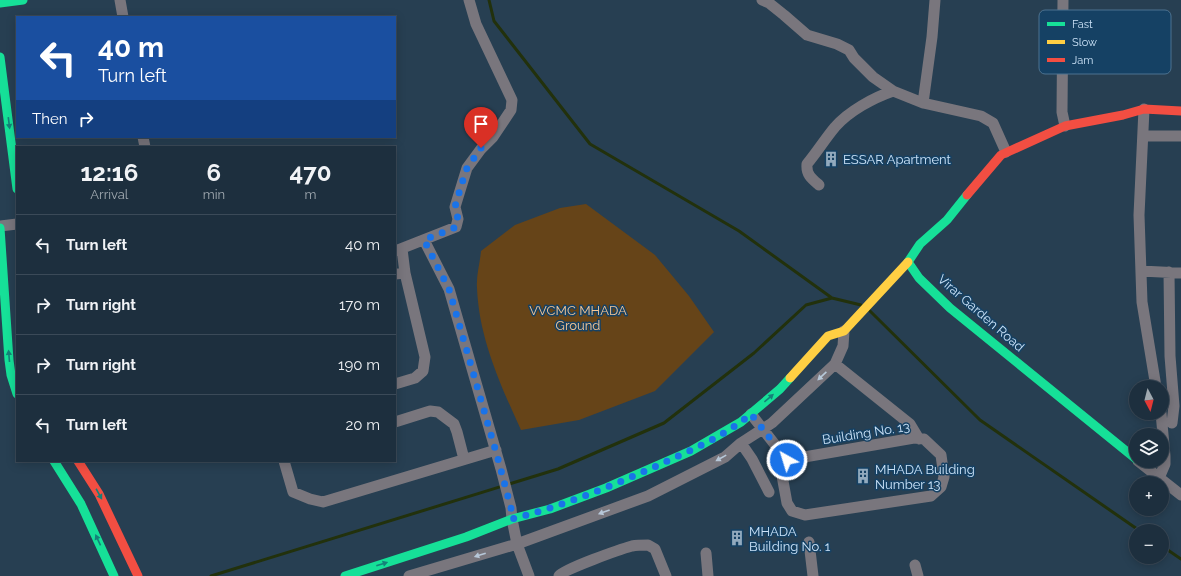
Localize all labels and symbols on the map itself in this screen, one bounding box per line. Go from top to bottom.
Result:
legend [1039,10,1171,74]
text: Fast [1072,18,1093,31]
text: Slow [1072,36,1097,49]
text: Jam [1072,54,1093,67]
pin [464,107,498,148]
one-way arrow [6,117,12,129]
building icon: ESSAR Apartment [822,150,840,168]
place label: ESSAR Apartment [843,152,952,167]
street label: Virar Garden Road [935,271,1027,355]
park label: VVCMC MHADA Ground [529,303,627,333]
one-way arrow [6,350,12,362]
one-way arrow [817,372,827,381]
north arrow [1129,380,1169,420]
one-way arrow [764,394,774,403]
street label: Building No. 13 [821,419,911,447]
position arrow [766,439,808,481]
one-way arrow [715,454,727,461]
place label: MHADA Building Number 13 [875,462,975,492]
building icon: MHADA Building Number 13 [854,467,872,485]
one-way arrow [95,488,102,500]
one-way arrow [597,509,609,515]
place label: MHADA Building No. 1 [749,524,831,554]
building icon: MHADA Building No. 1 [728,529,746,547]
one-way arrow [95,535,101,546]
one-way arrow [474,552,486,558]
one-way arrow [376,561,388,567]

